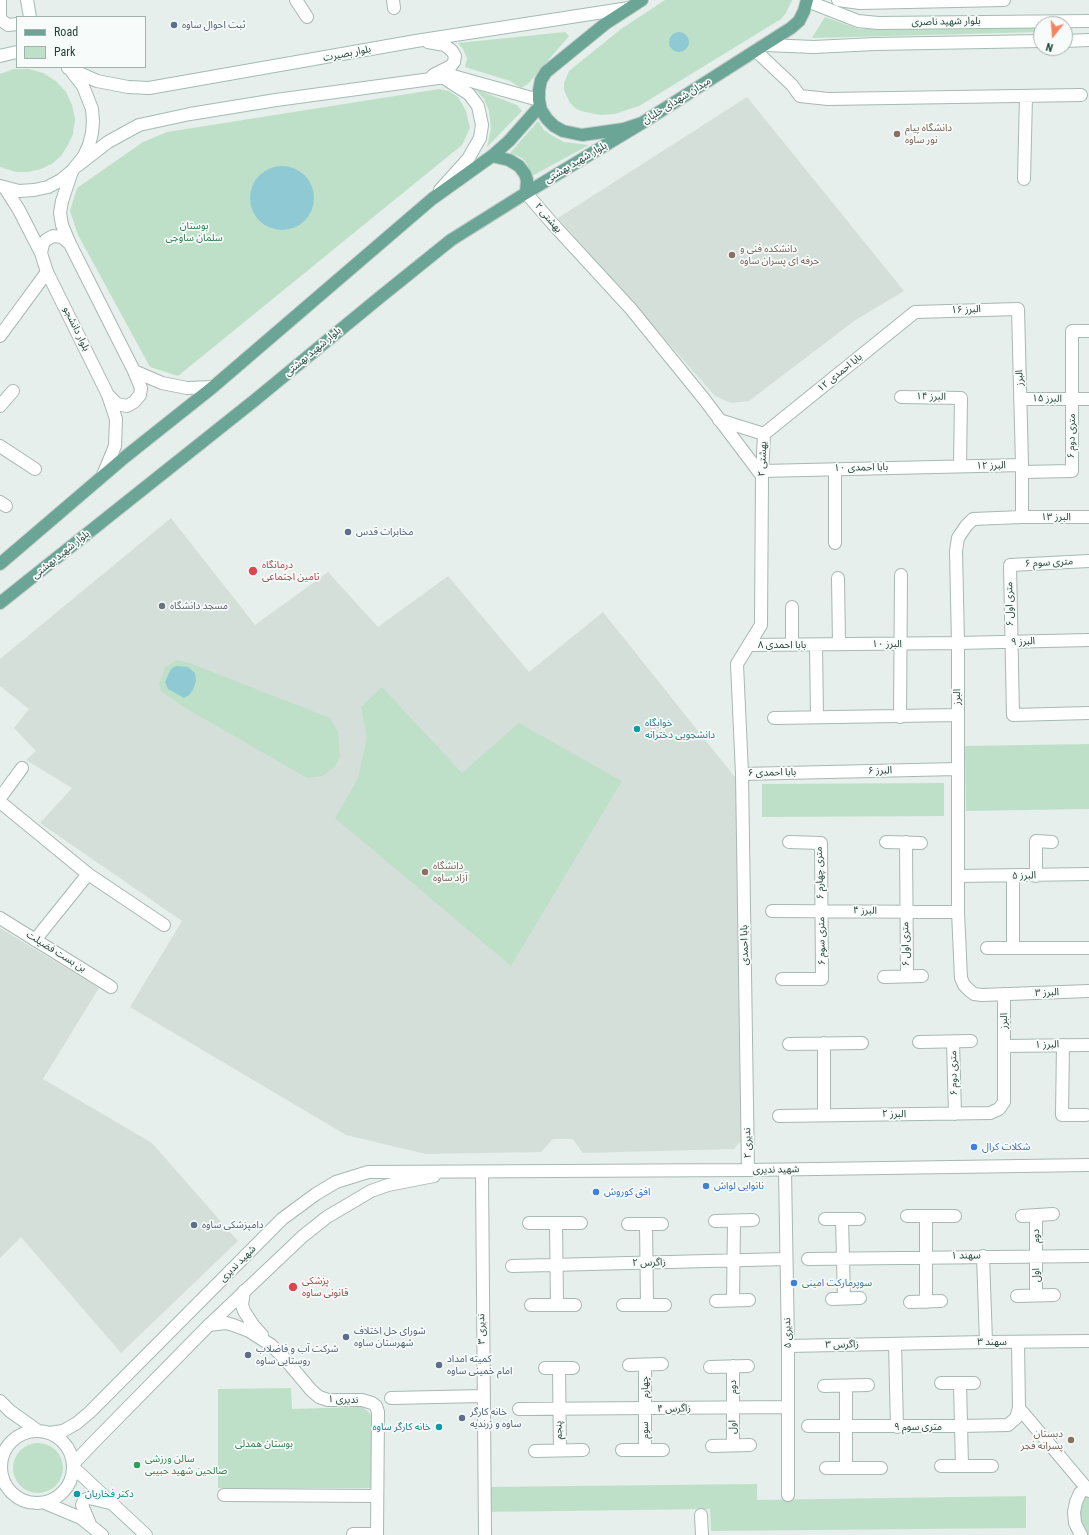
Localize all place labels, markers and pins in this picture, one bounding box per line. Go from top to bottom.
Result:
place label: ثبت احوال ساوه [182,19,246,31]
marker: ثبت احوال ساوه [169,20,179,30]
place label: دانشگاه پیام نور ساوه [905,122,952,146]
marker: دانشگاه پیام نور ساوه [892,129,902,139]
place label: دانشکده فنی و حرفه ای پسران ساوه [740,243,819,266]
marker: دانشکده فنی و حرفه ای پسران ساوه [727,250,737,260]
place label: مخابرات قدس [356,526,413,538]
marker: مخابرات قدس [343,527,353,537]
place label: درمانگاه تامین اجتماعی [262,559,320,582]
marker: درمانگاه تامین اجتماعی [247,565,259,577]
place label: مسجد دانشگاه [170,600,228,612]
marker: مسجد دانشگاه [157,601,167,611]
place label: خوابگاه دانشجویی دخترانه [645,717,715,740]
marker: خوابگاه دانشجویی دخترانه [632,724,642,734]
place label: دانشگاه آزاد ساوه [433,860,467,884]
marker: دانشگاه آزاد ساوه [420,867,430,877]
place label: شکلات کرال [982,1141,1030,1153]
marker: شکلات کرال [969,1142,979,1152]
place label: نانوایی لواش [714,1180,764,1192]
marker: نانوایی لواش [701,1181,711,1191]
place label: افق کوروش [604,1186,650,1198]
marker: افق کوروش [591,1187,601,1197]
place label: دامپزشکی ساوه [202,1219,264,1231]
marker: دامپزشکی ساوه [189,1220,199,1230]
place label: پزشکی قانونی ساوه [302,1275,348,1298]
place label: سوپرمارکت امینی [802,1277,872,1289]
marker: سوپرمارکت امینی [789,1278,799,1288]
marker: پزشکی قانونی ساوه [287,1281,299,1293]
place label: شورای حل اختلاف شهرستان ساوه [354,1325,426,1348]
marker: شورای حل اختلاف شهرستان ساوه [341,1332,351,1342]
place label: شرکت آب و فاضلاب روستایی ساوه [256,1343,338,1366]
marker: شرکت آب و فاضلاب روستایی ساوه [243,1350,253,1360]
place label: کمیته امداد امام خمینی ساوه [447,1353,512,1376]
marker: کمیته امداد امام خمینی ساوه [434,1360,444,1370]
place label: خانه کارگر ساوه و زرندیه [470,1406,521,1430]
marker: خانه کارگر ساوه و زرندیه [457,1413,467,1423]
place label: خانه کارگر ساوه [372,1421,431,1433]
marker: خانه کارگر ساوه [434,1422,444,1432]
place label: دبستان پسرانه فجر [1021,1428,1063,1452]
marker: دبستان پسرانه فجر [1066,1435,1076,1445]
place label: سالن ورزشی صالحین شهید حبیبی [145,1453,227,1476]
marker: سالن ورزشی صالحین شهید حبیبی [132,1460,142,1470]
place label: دکتر فخاریان [85,1488,134,1500]
marker: دکتر فخاریان [72,1489,82,1499]

